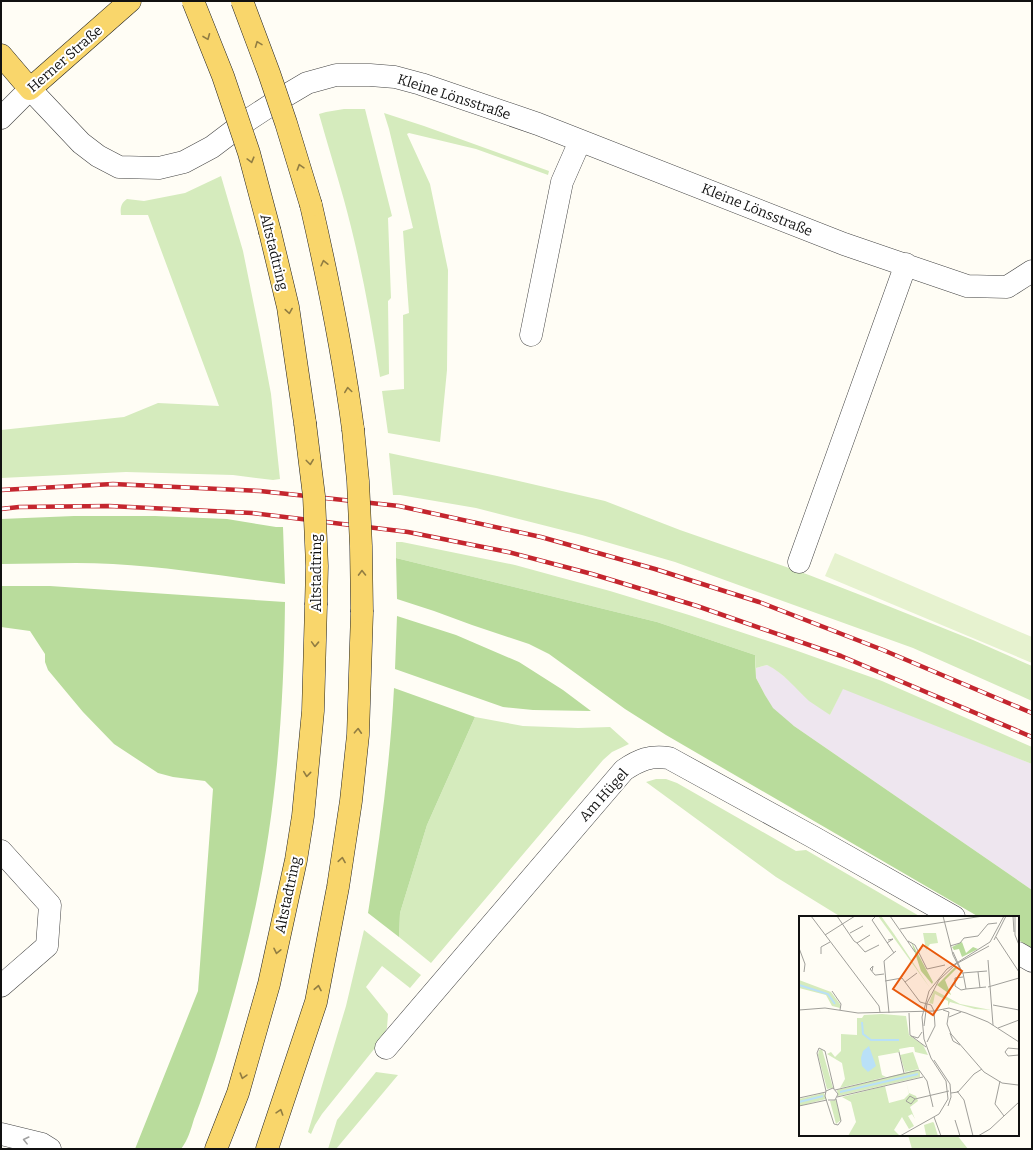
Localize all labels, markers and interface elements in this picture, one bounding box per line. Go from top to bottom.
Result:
street label: Herner Straße [24,22,106,96]
one-way arrow [203,34,211,41]
one-way arrow [255,41,263,48]
street label: Kleine Lönsstraße [395,71,513,123]
one-way arrow [246,156,254,163]
one-way arrow [296,164,305,171]
street label: Kleine Lönsstraße [699,180,815,240]
street label: Altstadtring [256,212,292,292]
one-way arrow [321,259,329,266]
one-way arrow [284,308,293,314]
one-way arrow [344,387,353,394]
one-way arrow [305,459,314,465]
street label: Altstadtring [308,534,325,612]
one-way arrow [358,570,366,576]
one-way arrow [311,641,319,647]
one-way arrow [354,728,362,734]
street label: Am Hügel [576,765,632,825]
one-way arrow [302,771,311,777]
street label: Altstadtring [272,855,304,935]
one-way arrow [337,857,346,863]
inset map [799,916,1019,1136]
one-way arrow [273,948,281,954]
one-way arrow [314,985,322,991]
one-way arrow [239,1073,248,1080]
one-way arrow [275,1109,284,1116]
one-way arrow [23,1137,29,1145]

